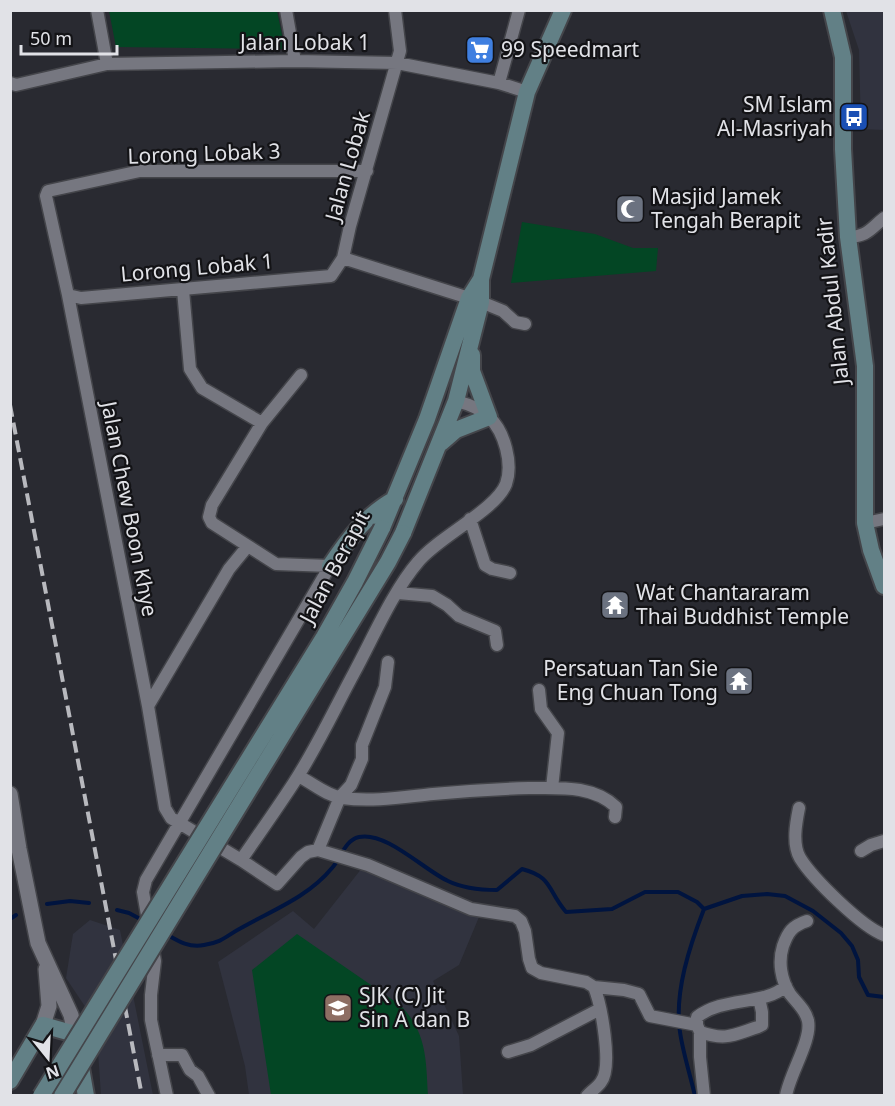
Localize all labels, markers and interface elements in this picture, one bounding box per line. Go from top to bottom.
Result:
scale bar [21,18,117,56]
text: 50 m [30,26,72,50]
street label: Jalan Lobak 1 [238,28,370,56]
supermarket icon: 99 Speedmart [464,34,496,66]
place label: 99 Speedmart [501,35,640,63]
place label: SM Islam Al-Masriyah [717,90,833,142]
bus stop icon: SM Islam Al-Masriyah [838,101,870,133]
street label: Jalan Lobak [317,107,376,226]
street label: Lorong Lobak 3 [127,136,281,170]
place label: Masjid Jamek Tengah Berapit [651,182,801,234]
mosque icon: Masjid Jamek Tengah Berapit [614,193,646,225]
street label: Jalan Abdul Kadir [809,216,855,388]
street label: Lorong Lobak 1 [119,246,274,288]
street label: Jalan Chew Boon Khye [95,397,165,619]
street label: Jalan Berapit [292,505,376,630]
place label: Wat Chantararam Thai Buddhist Temple [636,578,849,630]
temple icon: Wat Chantararam Thai Buddhist Temple [599,589,631,621]
place label: Persatuan Tan Sie Eng Chuan Tong [543,654,718,706]
temple icon: Persatuan Tan Sie Eng Chuan Tong [723,665,755,697]
place label: SJK (C) Jit Sin A dan B [359,981,470,1033]
school or university icon: SJK (C) Jit Sin A dan B [322,992,354,1024]
north arrow [18,1028,78,1088]
text: N [43,1060,62,1085]

